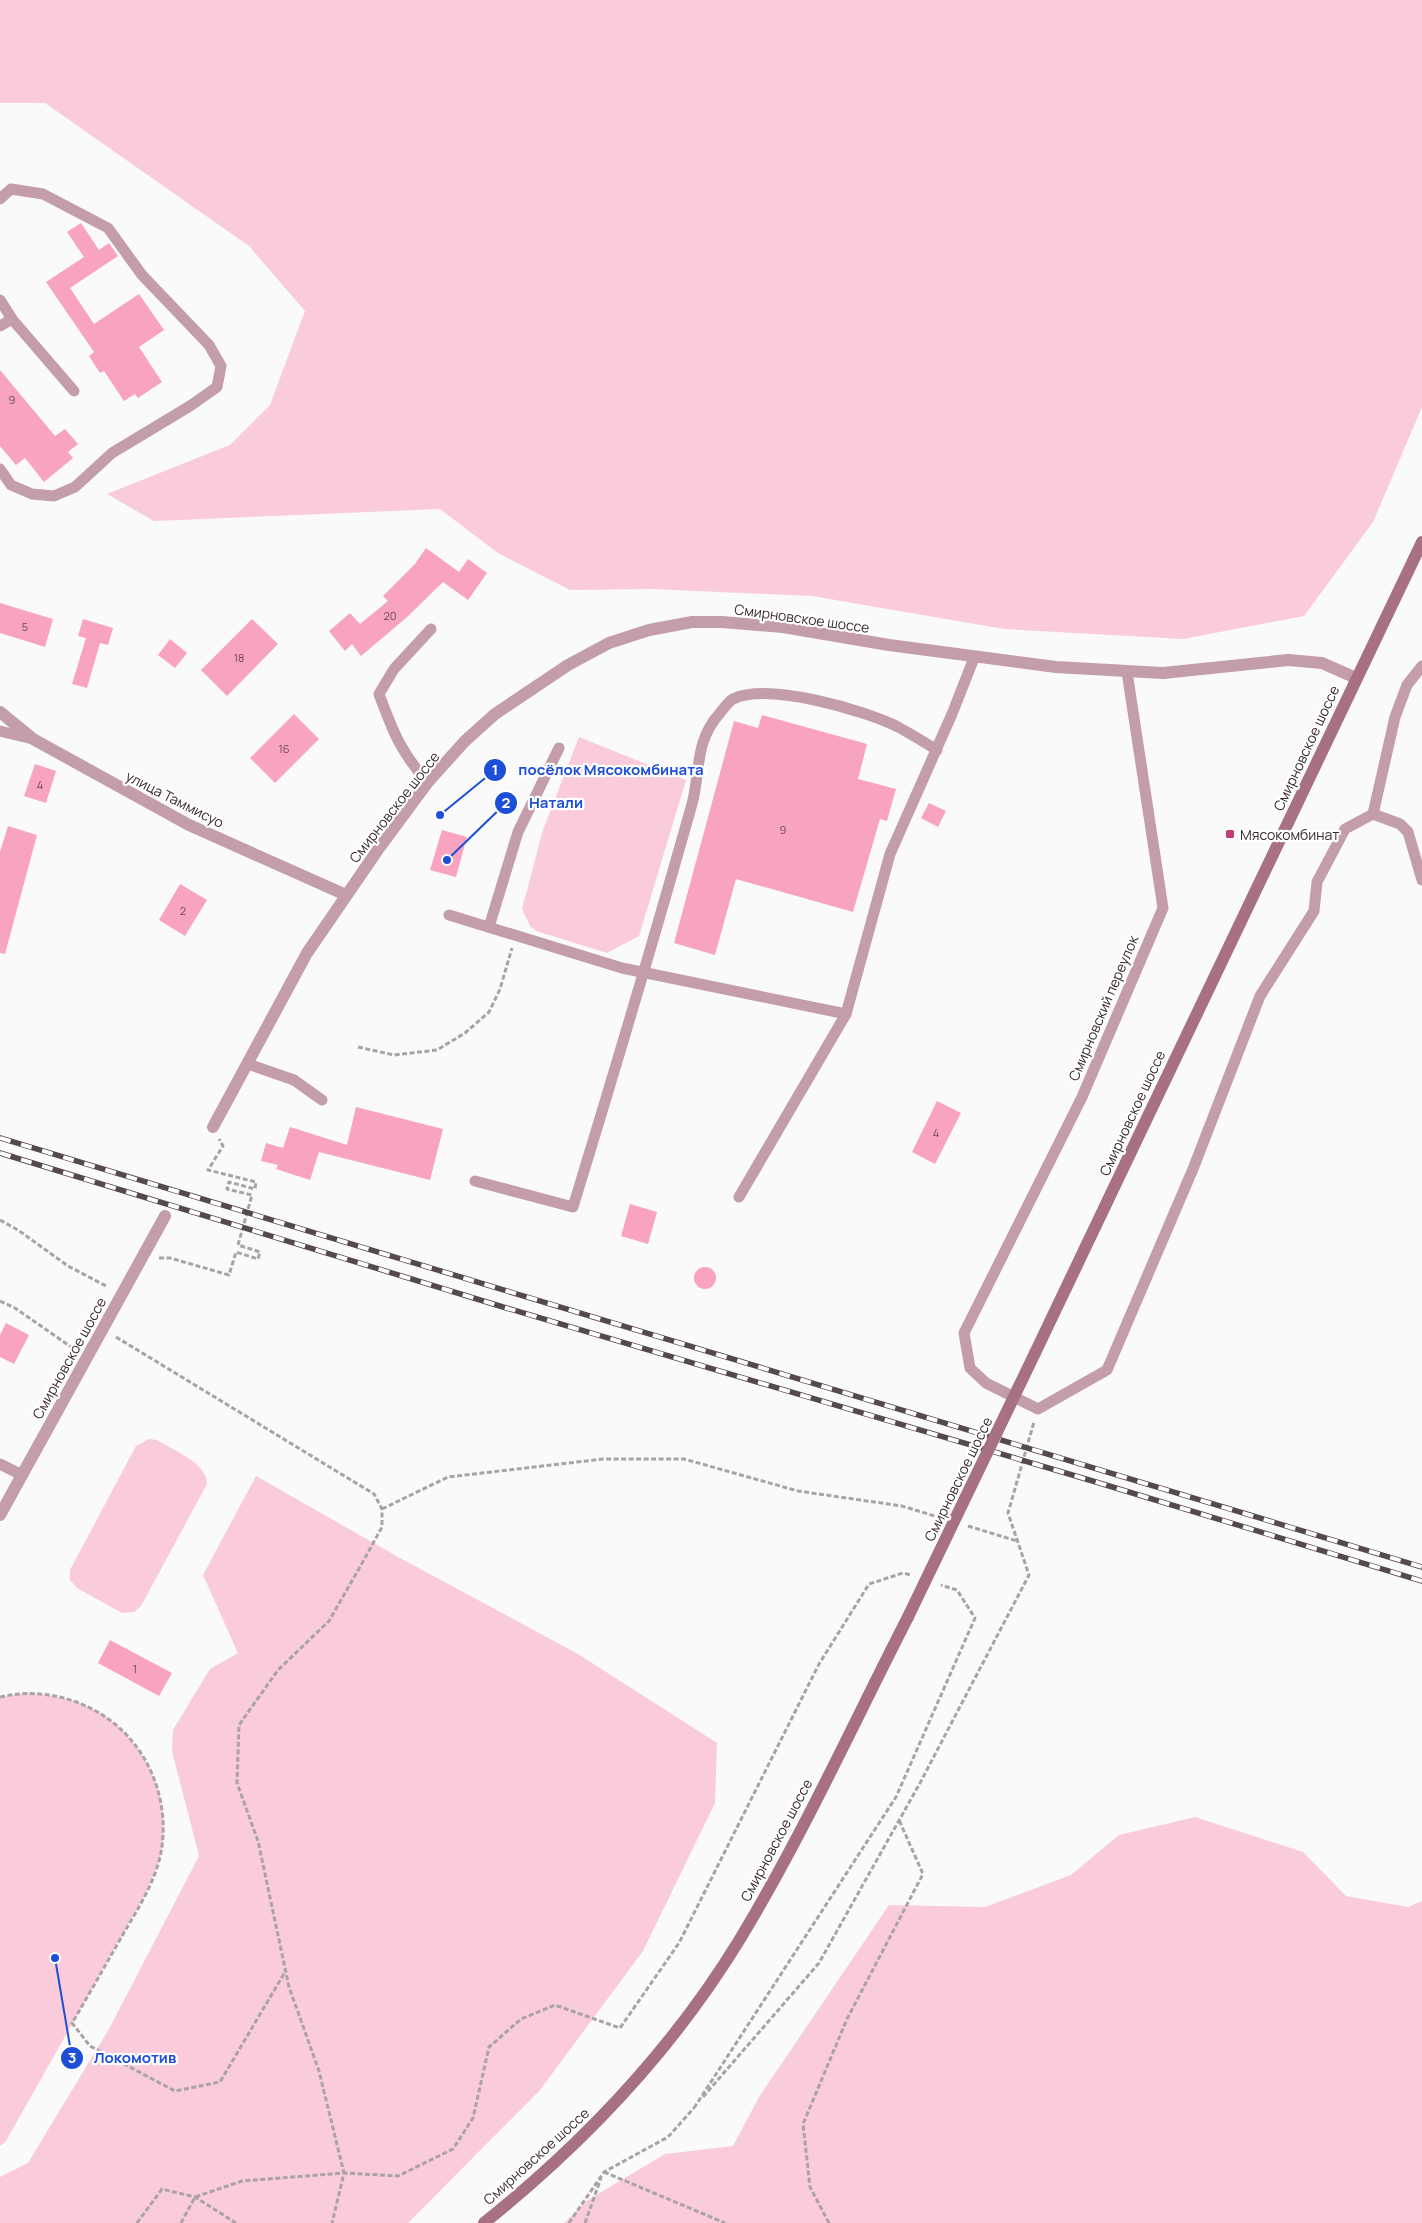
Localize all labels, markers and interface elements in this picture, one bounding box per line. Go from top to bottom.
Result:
house number: 9 [9,392,16,407]
street label: Смирновское шоссе [733,599,871,637]
house number: 20 [384,608,396,623]
house number: 5 [22,619,28,634]
house number: 18 [234,650,244,665]
street label: Смирновское шоссе [1269,682,1343,814]
house number: 16 [278,741,290,756]
street label: Смирновское шоссе [345,747,443,867]
callout: посёлок Мясокомбината [483,755,713,785]
text: 1 [492,759,498,780]
text: посёлок Мясокомбината [518,759,704,780]
street label: улица Таммисуо [123,766,227,832]
house number: 4 [37,777,43,792]
callout: Натали [494,788,593,818]
text: 2 [502,792,511,813]
text: Натали [529,792,583,813]
house number: 9 [780,822,787,837]
place label: Мясокомбинат [1240,825,1339,844]
marker: Мясокомбинат [1224,828,1236,840]
house number: 2 [180,903,186,918]
street label: Смирновский переулок [1064,931,1143,1084]
street label: Смирновское шоссе [1095,1047,1169,1179]
house number: 4 [933,1125,939,1140]
street label: Смирновское шоссе [28,1294,110,1422]
street label: Смирновское шоссе [920,1414,996,1544]
house number: 1 [133,1661,137,1676]
street label: Смирновское шоссе [736,1775,816,1905]
callout: Локомотив [59,2043,187,2073]
text: 3 [68,2047,76,2068]
text: Локомотив [94,2047,176,2068]
street label: Смирновское шоссе [479,2103,593,2209]

